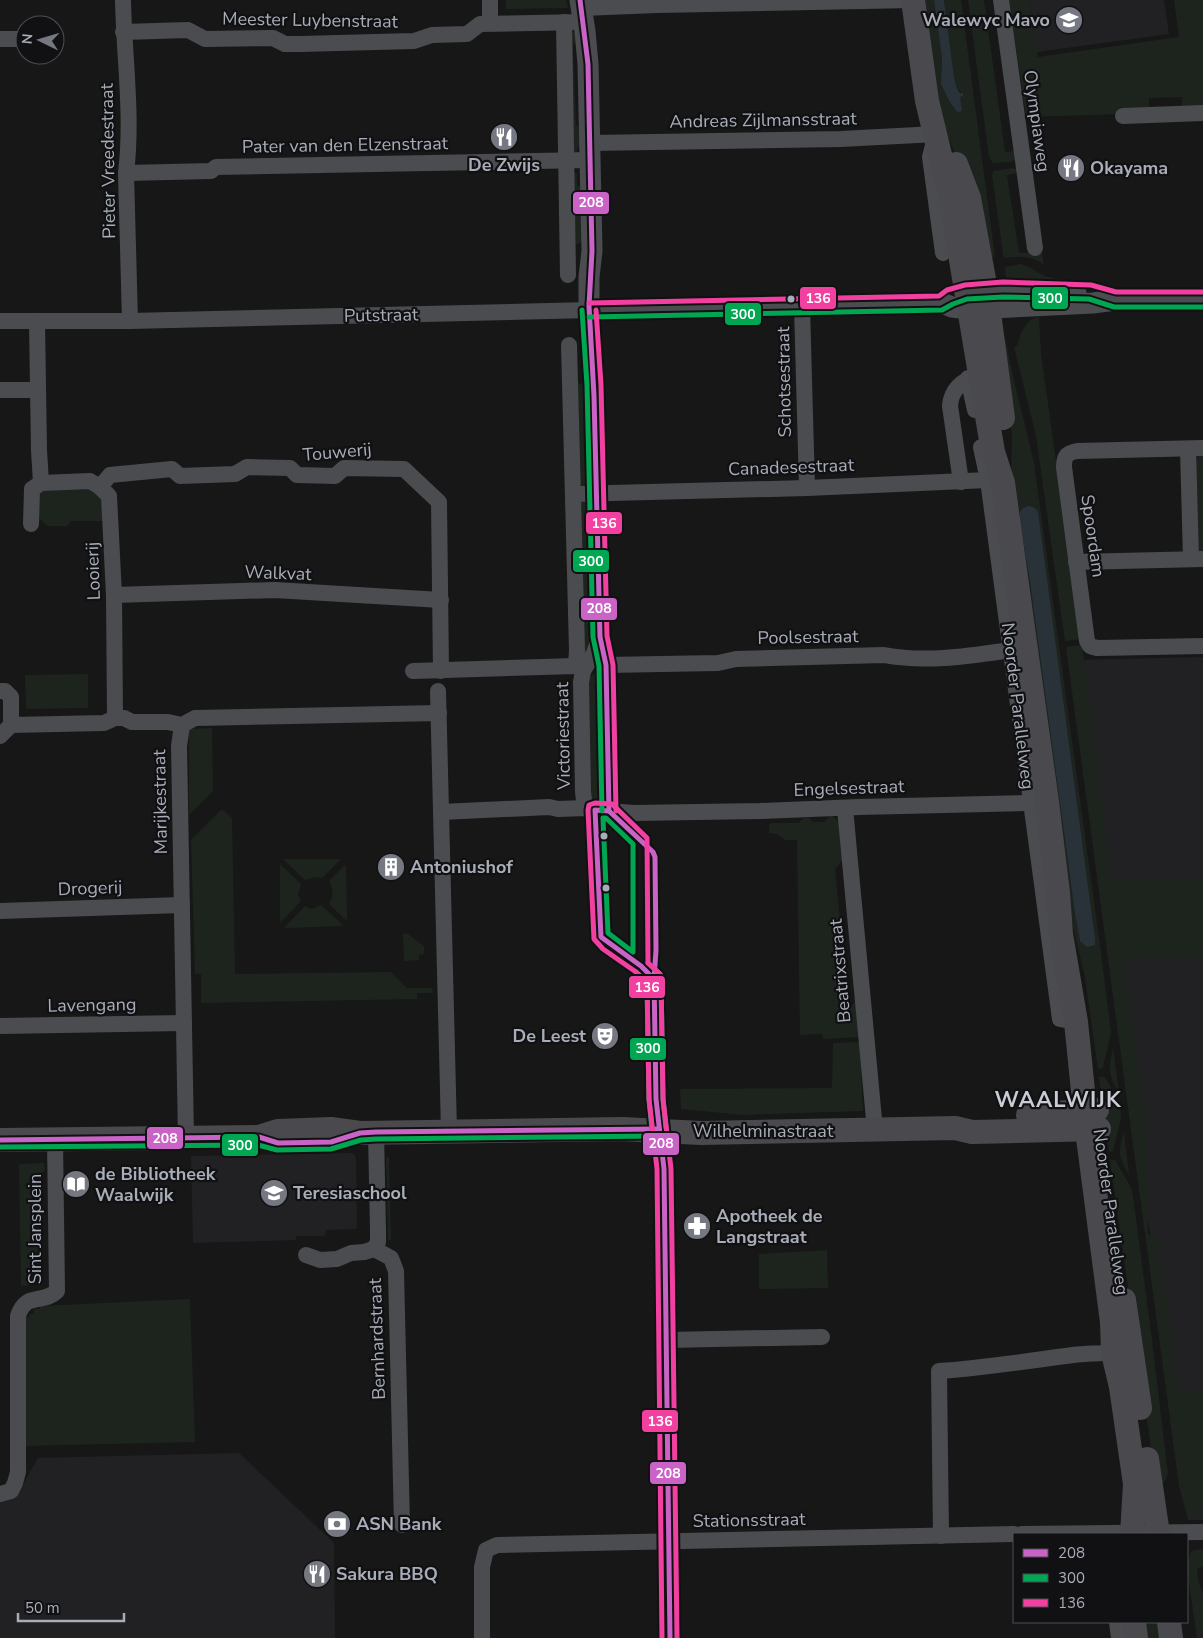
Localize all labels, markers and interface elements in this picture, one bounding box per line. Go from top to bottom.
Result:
school or university icon: Walewyc Mavo [1054,5,1084,35]
street label: Meester Luybenstraat [222,6,399,34]
place label: Walewyc Mavo [922,8,1050,32]
north arrow [15,15,65,65]
text: N [18,33,37,45]
street label: Olympiaweg [1018,68,1056,174]
street label: Pieter Vreedestraat [95,82,121,239]
street label: Andreas Zijlmansstraat [669,106,858,134]
restaurant icon: De Zwijs [489,122,519,152]
street label: Pater van den Elzenstraat [242,131,449,159]
place label: De Zwijs [468,153,540,177]
restaurant icon: Okayama [1056,153,1086,183]
place label: Okayama [1090,156,1168,180]
line badge: 208 [572,191,610,215]
text: 208 [578,193,604,212]
line badge: 136 [799,286,837,310]
line badge: 300 [1031,286,1069,310]
text: 136 [805,289,831,308]
text: 300 [1037,289,1063,308]
unlabelled marker [786,294,796,304]
street label: Putstraat [344,302,419,328]
line badge: 300 [724,302,762,326]
text: 300 [730,305,756,324]
street label: Schotsestraat [771,326,797,438]
street label: Touwerij [302,437,372,467]
street label: Canadesestraat [728,453,855,481]
street label: Spoordam [1075,493,1111,579]
line badge: 136 [585,511,623,535]
text: 136 [591,514,617,533]
street label: Looierij [80,541,106,601]
line badge: 300 [572,549,610,573]
text: 300 [578,552,604,571]
street label: Walkvat [244,560,313,586]
line badge: 208 [580,597,618,621]
text: 208 [586,599,612,618]
street label: Noorder Parallelweg [996,621,1040,791]
street label: Poolsestraat [757,624,859,650]
street label: Victoriestraat [550,681,576,791]
street label: Marijkestraat [147,749,173,855]
street label: Engelsestraat [793,774,906,802]
unlabelled marker [599,831,609,841]
building icon: Antoniushof [376,852,406,882]
place label: Antoniushof [410,855,513,879]
street label: Drogerij [57,875,123,901]
unlabelled marker [601,883,611,893]
street label: Beatrixstraat [823,917,856,1024]
line badge: 136 [628,975,666,999]
text: 136 [634,978,660,997]
street label: Lavengang [47,992,137,1018]
theatre icon: De Leest [590,1021,620,1051]
place label: De Leest [513,1024,586,1048]
line badge: 300 [629,1037,667,1061]
text: 300 [635,1039,661,1058]
district label: WAALWIJK [994,1085,1122,1115]
street label: Wilhelminastraat [693,1119,834,1143]
line badge: 208 [146,1126,184,1150]
street label: Noorder Parallelweg [1087,1127,1135,1297]
text: 208 [152,1129,178,1148]
line badge: 208 [642,1132,680,1156]
line badge: 300 [221,1133,259,1157]
text: 208 [648,1134,674,1153]
text: 300 [227,1136,253,1155]
place label: de Bibliotheek Waalwijk [95,1162,216,1207]
library icon: de Bibliotheek Waalwijk [61,1169,91,1199]
street label: Sint Jansplein [23,1174,47,1284]
school or university icon: Teresiaschool [259,1178,289,1208]
place label: Teresiaschool [293,1181,407,1205]
place label: Apotheek de Langstraat [716,1204,823,1249]
pharmacy icon: Apotheek de Langstraat [682,1211,712,1241]
street label: Bernhardstraat [363,1277,391,1400]
line badge: 136 [641,1409,679,1433]
text: 136 [647,1412,673,1431]
line badge: 208 [649,1461,687,1485]
text: 208 [655,1464,681,1483]
street label: Stationsstraat [692,1507,806,1533]
bank icon: ASN Bank [322,1509,352,1539]
place label: ASN Bank [356,1512,442,1536]
legend [1013,1533,1188,1623]
text: 208 [1058,1543,1085,1563]
restaurant icon: Sakura BBQ [302,1559,332,1589]
place label: Sakura BBQ [336,1562,438,1586]
text: 300 [1058,1568,1085,1588]
scale bar [18,1590,124,1622]
text: 136 [1058,1593,1085,1613]
text: 50 m [25,1598,60,1618]

